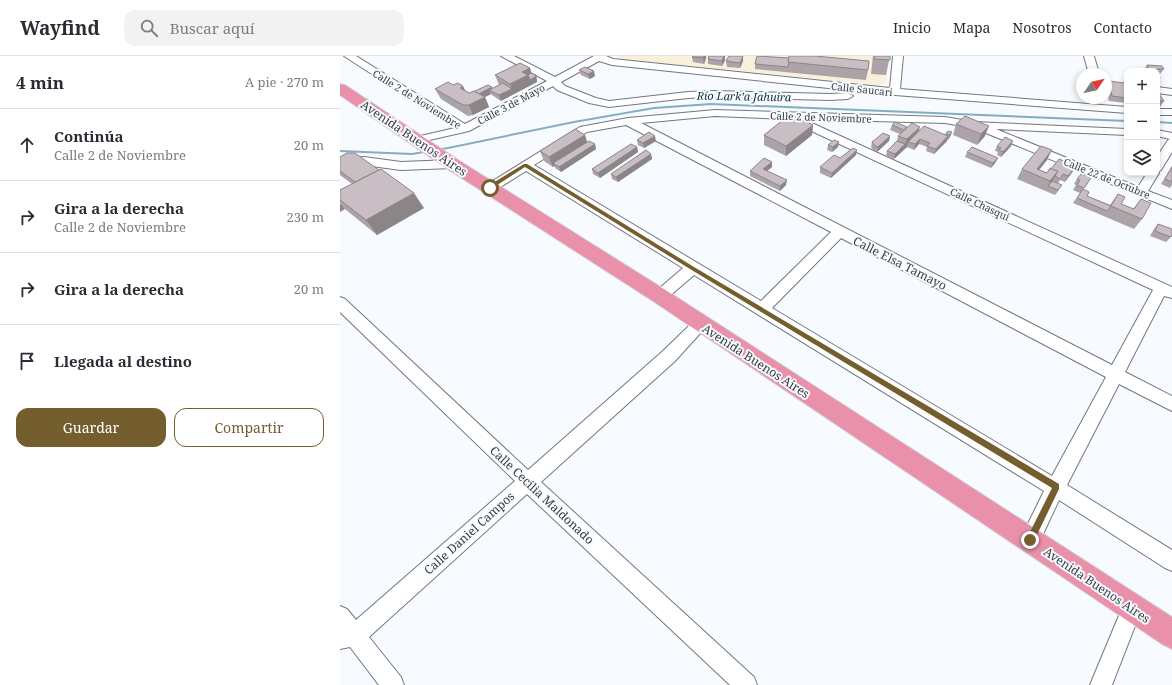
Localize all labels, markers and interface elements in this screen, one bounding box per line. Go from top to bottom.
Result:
search box [124,10,404,46]
text: Wayfind [20,15,100,41]
icon: search [138,17,160,39]
text: Buscar aquí [170,18,255,38]
text: Inicio [893,18,931,37]
text: Mapa [953,18,991,37]
text: Nosotros [1013,18,1072,37]
text: Contacto [1094,18,1152,37]
street label: Calle 2 de Noviembre [370,66,464,132]
north arrow [1076,68,1112,104]
map controls [1124,68,1160,176]
button: + [1124,68,1160,104]
text: 4 min [16,71,64,94]
text: A pie · 270 m [245,73,324,91]
street label: Calle Saucari [831,79,894,99]
street label: Calle 3 de Mayo [475,80,547,128]
water label: Río Lark’a Jahuira [696,88,792,104]
street label: Avenida Buenos Aires [358,96,470,180]
button: − [1124,104,1160,140]
street label: Calle 2 de Noviembre [770,108,872,126]
text: Continúa [54,126,124,146]
icon: ahead [16,134,38,156]
text: 20 m [294,136,324,154]
button: layers [1124,140,1160,176]
text: Calle 2 de Noviembre [54,146,186,164]
street label: Calle 22 de Octubre [1062,154,1152,202]
route start [481,179,499,197]
street label: Calle Chasqui [948,184,1013,224]
text: Gira a la derecha [54,198,184,218]
icon: right [16,206,38,228]
text: 230 m [287,208,324,226]
text: Calle 2 de Noviembre [54,218,186,236]
street label: Calle Elsa Tamayo [850,232,950,294]
icon: right [16,278,38,300]
text: Gira a la derecha [54,279,184,299]
text: 20 m [294,280,324,298]
street label: Avenida Buenos Aires [699,320,813,402]
icon: arrive [16,350,38,372]
text: Llegada al destino [54,351,192,371]
button: Guardar [16,408,166,447]
button: Compartir [174,408,324,447]
street label: Calle Cecilia Maldonado [486,442,598,548]
street label: Calle Daniel Campos [420,488,518,578]
route end [1021,531,1039,549]
street label: Avenida Buenos Aires [1041,543,1153,627]

